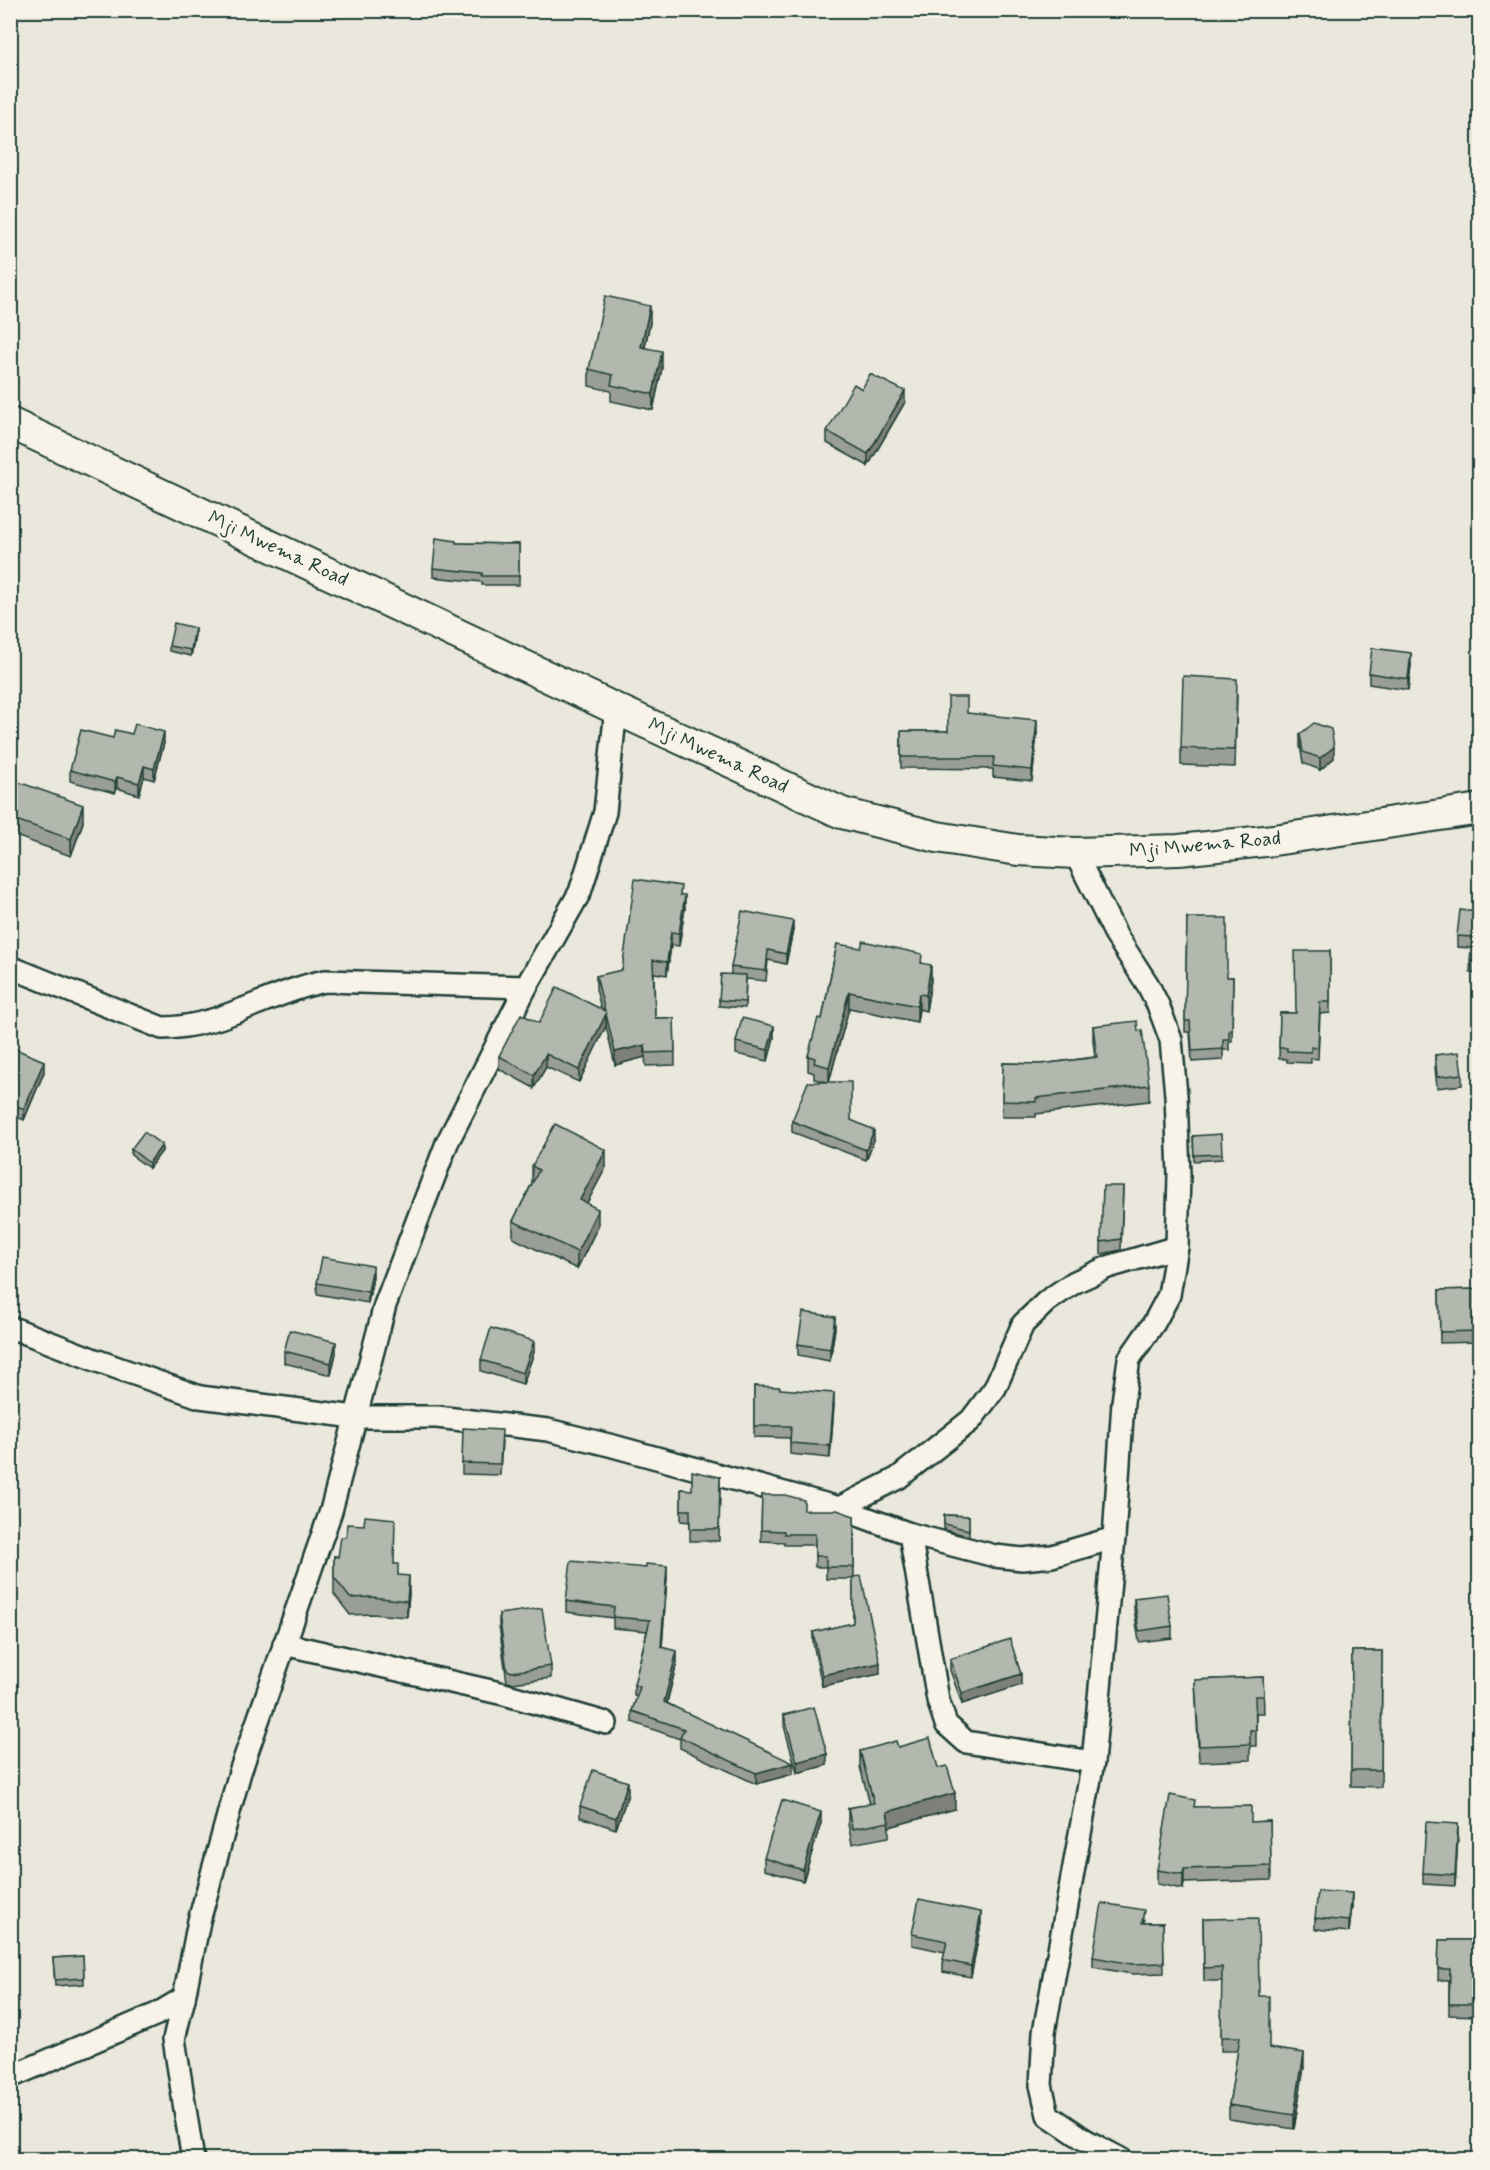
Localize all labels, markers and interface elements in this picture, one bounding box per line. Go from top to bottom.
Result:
street label: Mji Mwema Road [203,505,353,593]
street label: Mji Mwema Road [643,712,793,800]
street label: Mji Mwema Road [1128,825,1282,865]

